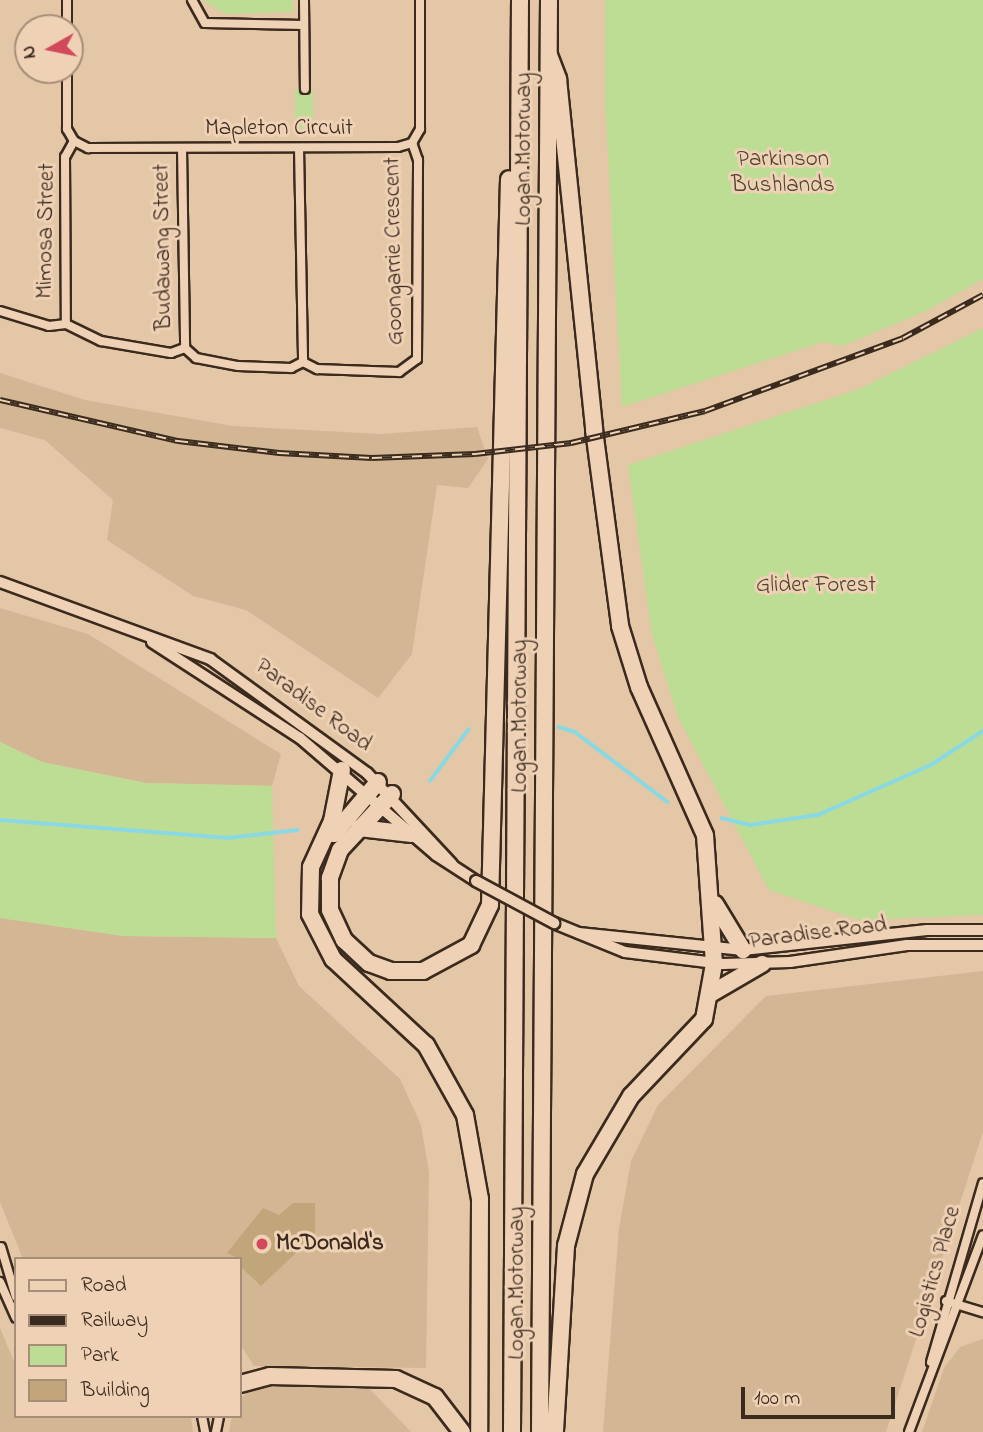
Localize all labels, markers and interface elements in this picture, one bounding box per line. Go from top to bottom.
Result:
north arrow [14,14,84,84]
text: N [15,44,44,61]
street label: Logan Motorway [511,72,539,226]
street label: Mapleton Circuit [205,115,353,143]
park label: Parkinson Bushlands [731,146,835,200]
street label: Goongarrie Crescent [380,157,410,345]
street label: Mimosa Street [32,163,62,299]
street label: Budawang Street [149,163,179,331]
park label: Glider Forest [756,572,876,600]
street label: Logan Motorway [507,639,535,793]
street label: Paradise Road [249,653,377,759]
street label: Paradise Road [747,912,889,956]
street label: Logistics Place [904,1203,968,1341]
street label: Logan Motorway [504,1206,532,1360]
place label: McDonald's [276,1230,384,1258]
marker: McDonald's [254,1236,270,1252]
legend [14,1257,242,1418]
text: Road [81,1271,127,1301]
text: Railway [81,1306,148,1336]
text: Park [81,1341,119,1371]
scale bar [745,1372,899,1416]
text: Building [81,1376,150,1406]
text: 100 m [754,1384,800,1414]

